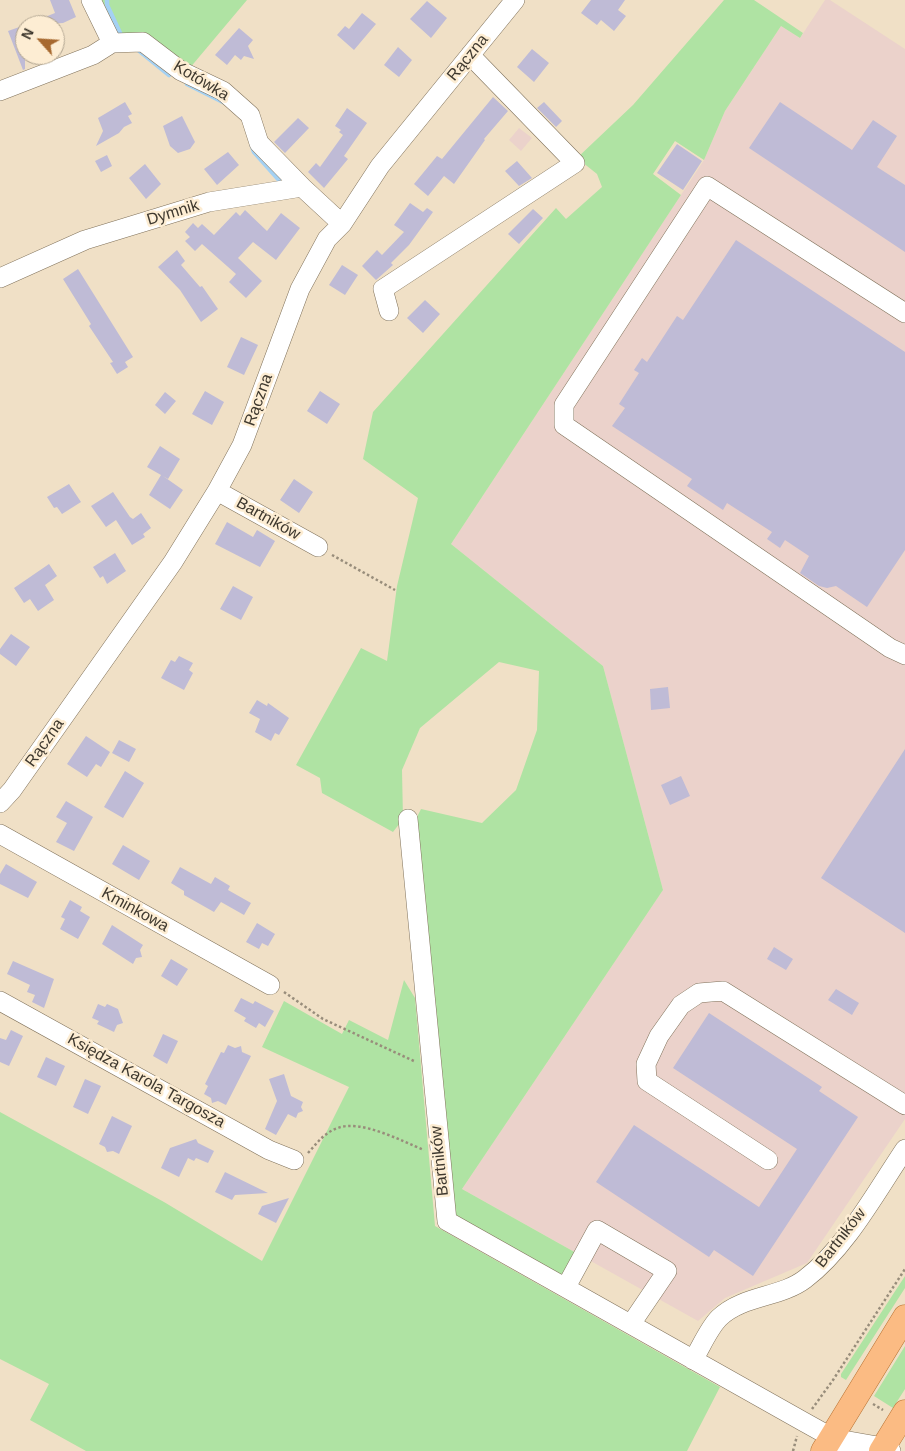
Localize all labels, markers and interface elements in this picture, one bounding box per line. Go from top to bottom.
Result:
north arrow [15,15,65,65]
text: N [18,26,37,42]
street label: Rączna [443,31,493,85]
street label: Kotówka [170,57,232,105]
street label: Dymnik [145,196,201,230]
street label: Rączna [241,371,277,429]
street label: Bartników [233,494,303,544]
street label: Rączna [22,715,68,771]
street label: Kminkowa [98,884,172,936]
street label: Księdza Karola Targosza [64,1030,228,1132]
street label: Bartników [427,1125,453,1197]
street label: Bartników [812,1204,870,1272]

